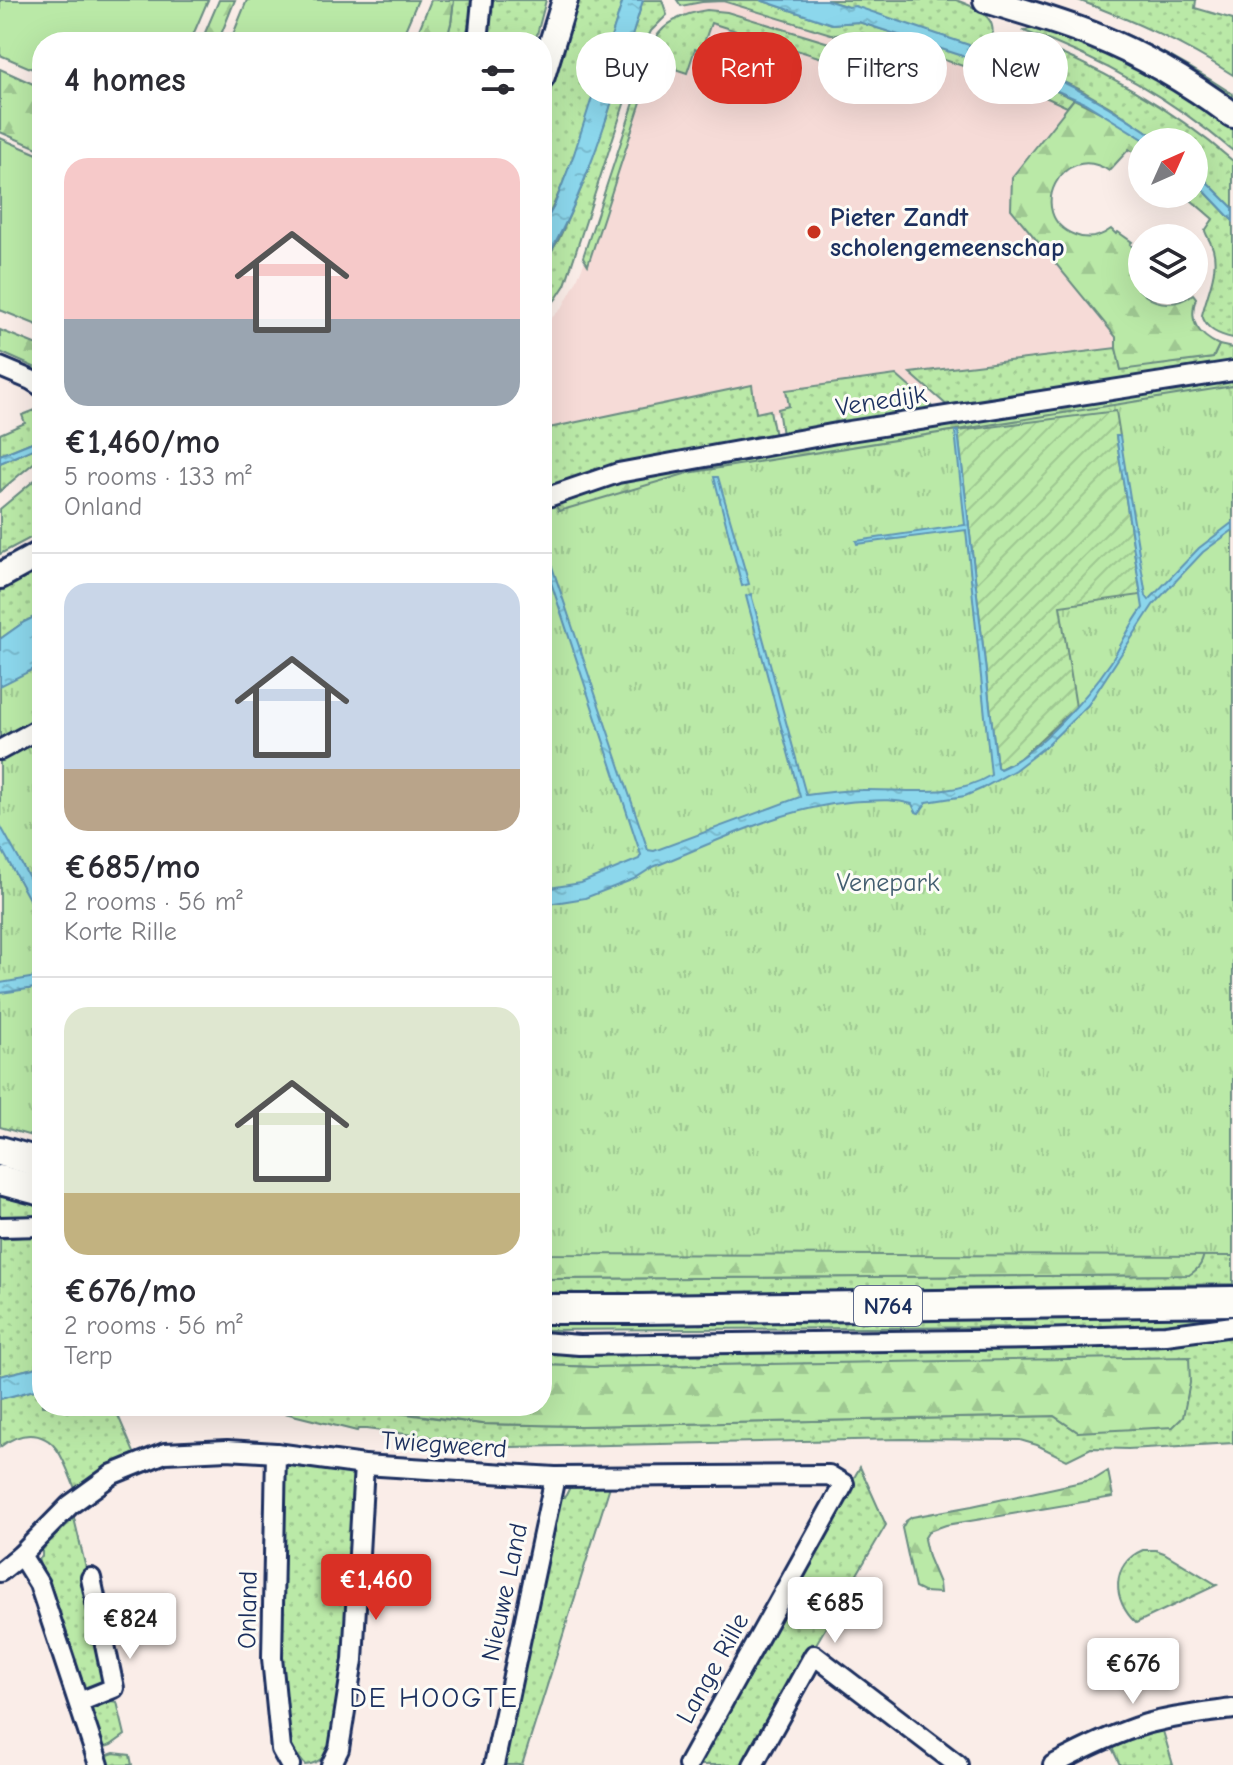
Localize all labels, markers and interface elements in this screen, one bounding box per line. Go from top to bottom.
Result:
chip: Buy [576,32,676,104]
chip: Rent [692,32,802,104]
chip: Filters [818,32,947,104]
chip: New [963,32,1068,104]
icon: filters [476,58,520,102]
text: 4 homes [64,60,186,100]
north arrow [1128,128,1208,208]
map controls [1128,128,1208,304]
place label: Pieter Zandt scholengemeenschap [830,203,1065,263]
icon: home [220,210,364,354]
marker: Pieter Zandt scholengemeenschap [805,223,823,241]
button: layers [1128,224,1208,304]
street label: Venedijk [834,379,929,423]
text: €1,460/mo [64,422,220,462]
text: 5 rooms · 133 m² [64,462,252,492]
text: Onland [64,492,142,522]
icon: home [220,635,364,779]
text: €685/mo [64,847,200,887]
park label: Venepark [837,868,940,898]
text: 2 rooms · 56 m² [64,887,243,917]
text: Korte Rille [64,917,177,947]
icon: home [220,1059,364,1203]
text: €676/mo [64,1271,196,1311]
road number: N764 [854,1286,922,1326]
text: 2 rooms · 56 m² [64,1311,243,1341]
text: Terp [64,1341,113,1371]
street label: Twiegweerd [380,1426,508,1464]
street label: Nieuwe Land [476,1520,534,1664]
pin: €1,460 [311,1554,441,1622]
text: €1,460 [339,1565,413,1595]
street label: Onland [232,1571,264,1649]
pin: €685 [788,1577,882,1645]
text: €685 [806,1588,864,1618]
pin: €824 [83,1593,177,1661]
text: €824 [102,1604,158,1634]
street label: Lange Rille [670,1608,755,1729]
pin: €676 [1086,1638,1180,1706]
text: €676 [1105,1649,1161,1679]
district label: DE HOOGTE [349,1682,519,1714]

